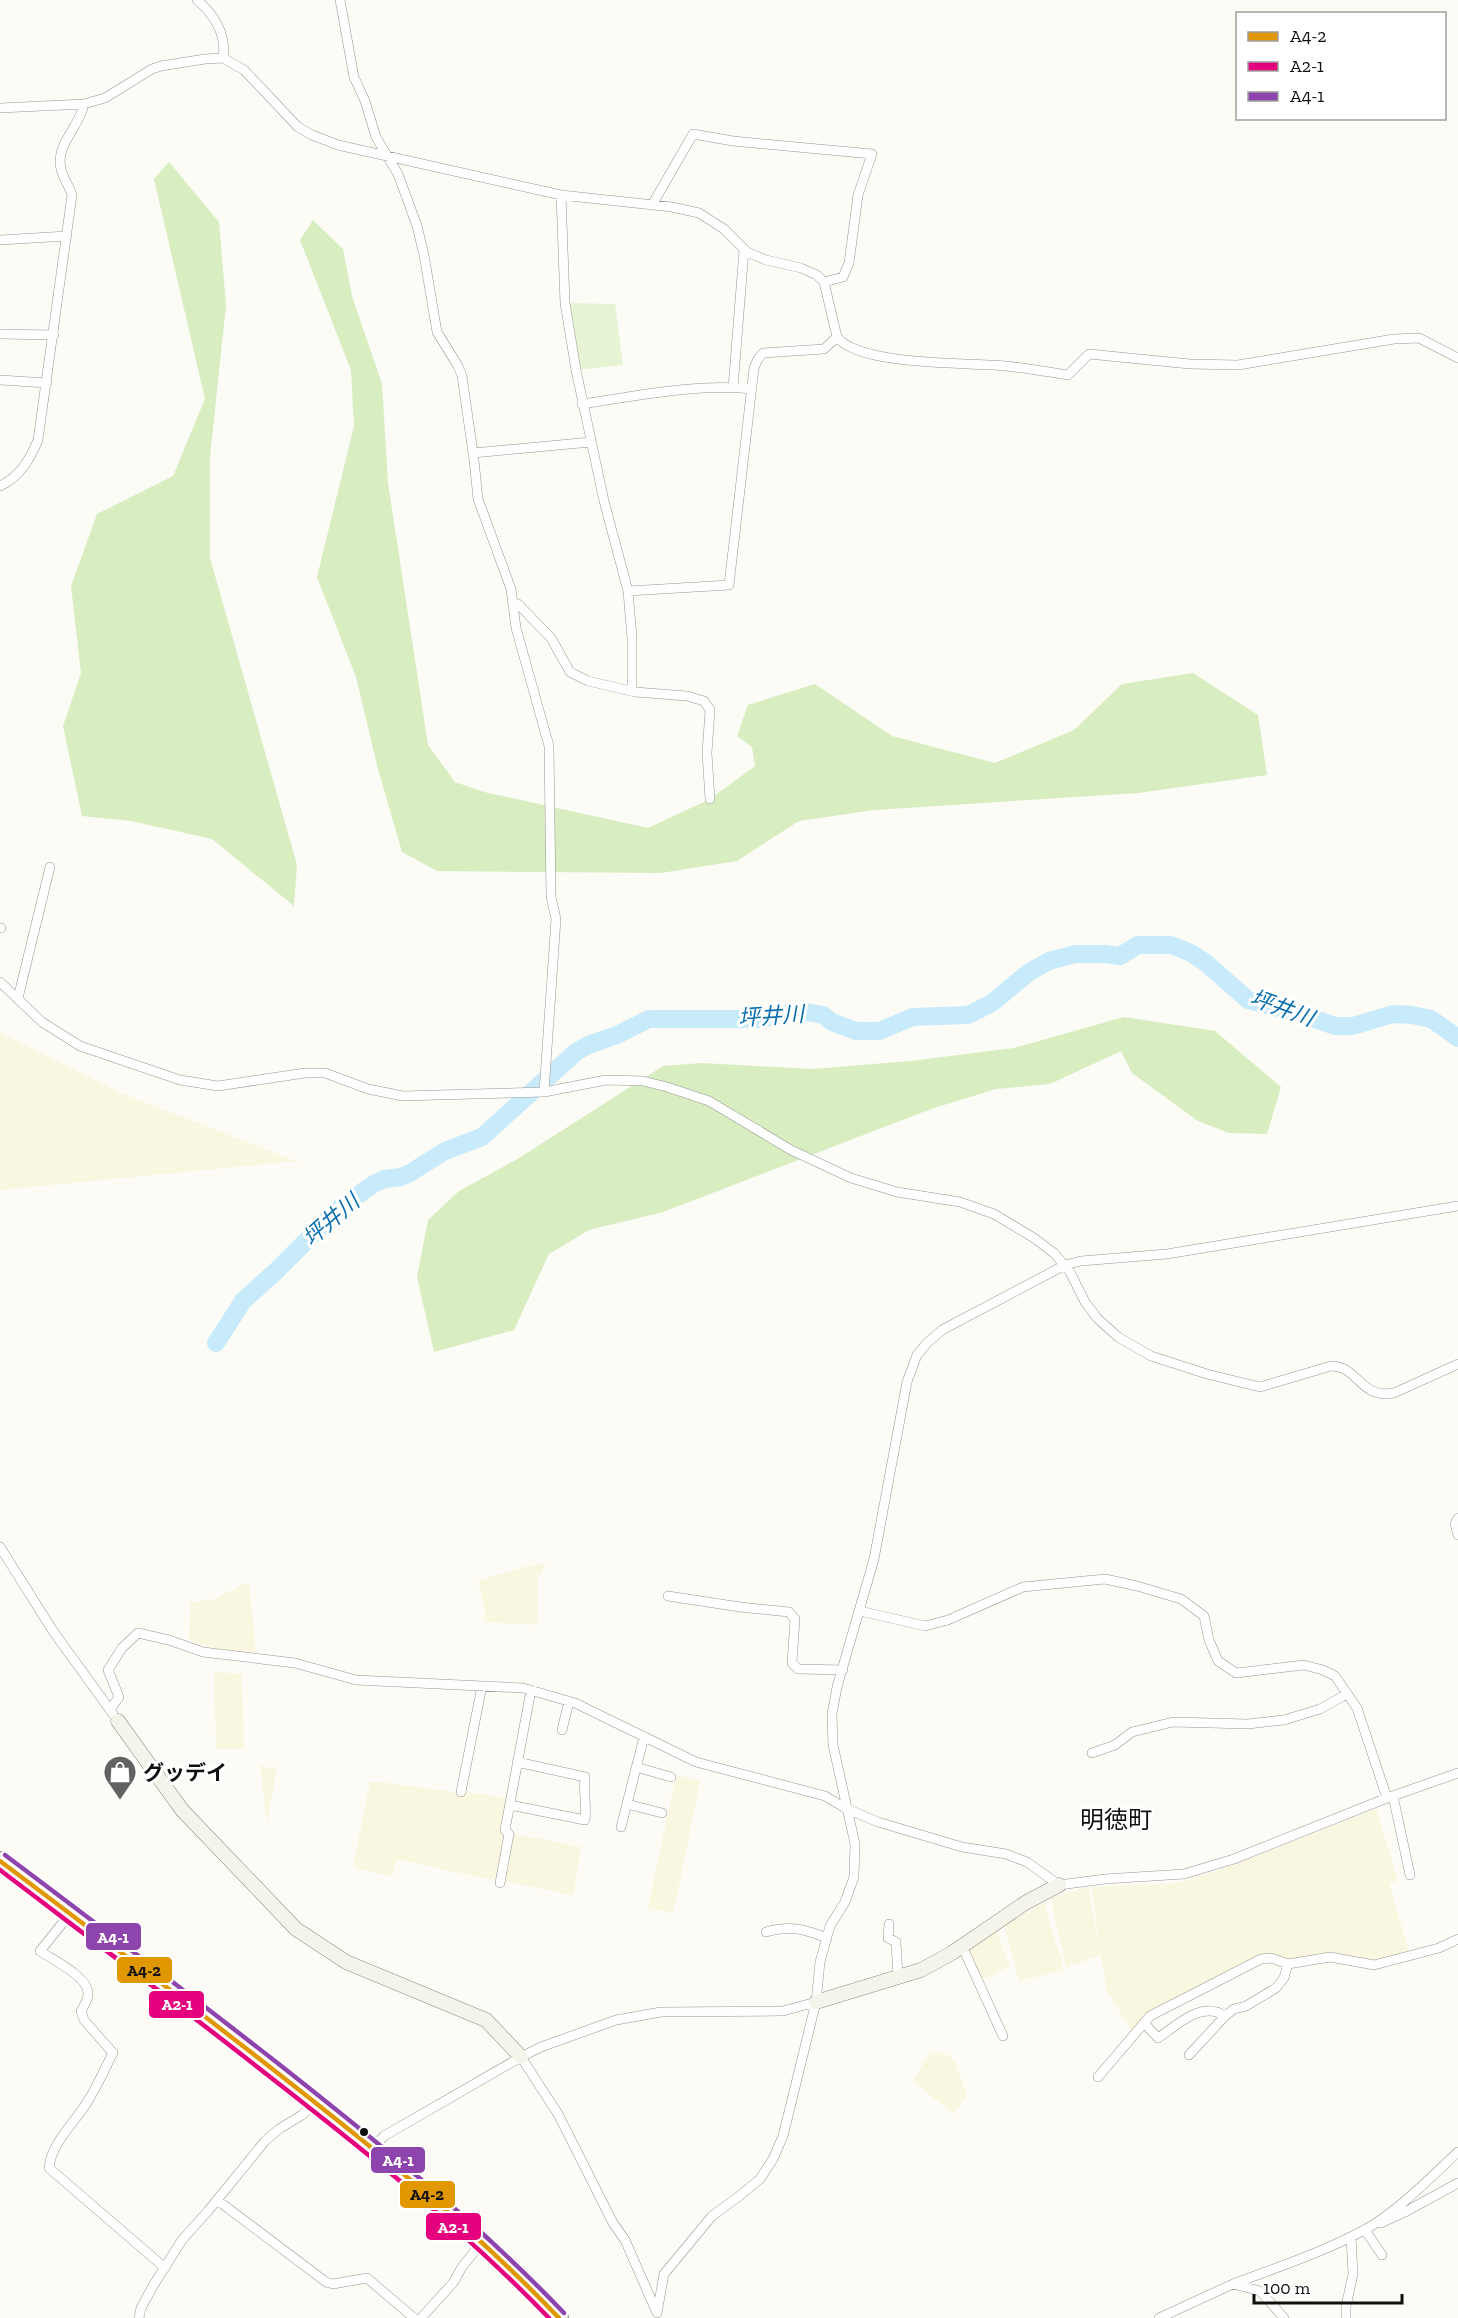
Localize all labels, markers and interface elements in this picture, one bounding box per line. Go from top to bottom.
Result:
legend [1236,12,1446,120]
text: A4-2 [1290,25,1327,47]
text: A2-1 [1290,55,1324,77]
text: A4-1 [1290,85,1324,107]
water label: 坪井川 [1246,984,1319,1033]
water label: 坪井川 [737,1000,807,1032]
water label: 坪井川 [297,1187,366,1252]
shop icon: グッデイ [102,1754,138,1801]
place label: グッデイ [143,1760,227,1785]
district label: 明徳町 [1080,1805,1152,1834]
line badge: A4-1 [85,1922,142,1951]
text: A4-1 [97,1928,129,1947]
line badge: A4-2 [116,1956,173,1984]
text: A4-2 [127,1961,161,1980]
line badge: A2-1 [148,1990,205,2019]
text: A2-1 [161,1995,193,2014]
unlabelled marker [358,2126,370,2138]
line badge: A4-1 [370,2146,426,2174]
text: A4-1 [382,2151,414,2170]
line badge: A4-2 [399,2180,456,2209]
text: A4-2 [410,2185,444,2204]
line badge: A2-1 [425,2212,482,2241]
text: A2-1 [437,2218,469,2237]
scale bar [1254,2267,1402,2305]
text: 100 m [1263,2277,1311,2299]

